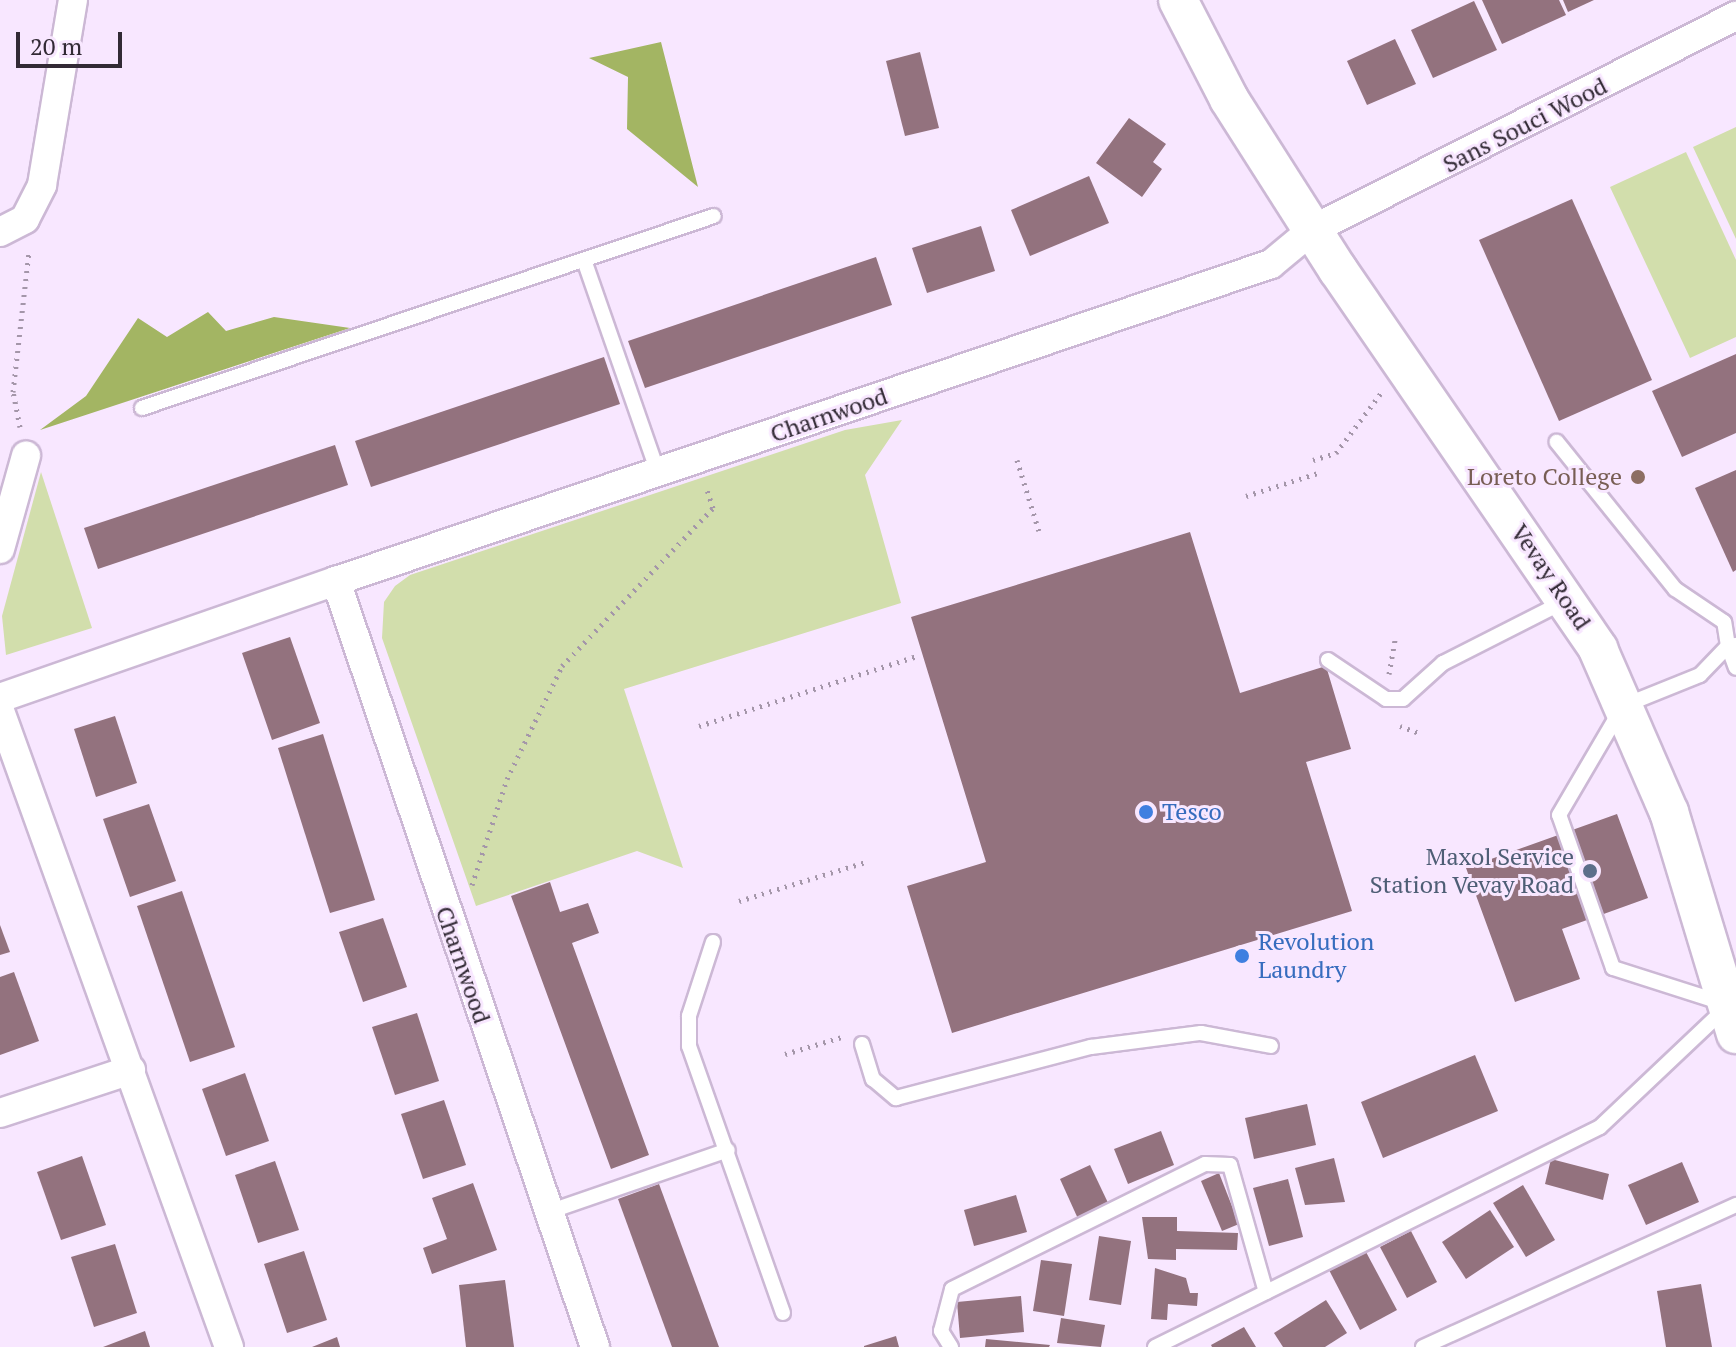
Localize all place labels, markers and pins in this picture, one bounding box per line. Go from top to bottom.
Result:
place label: Loreto College [1467,463,1622,491]
marker: Loreto College [1629,468,1647,486]
place label: Tesco [1162,798,1222,826]
marker: Tesco [1137,803,1155,821]
place label: Maxol Service Station Vevay Road [1369,843,1574,899]
marker: Maxol Service Station Vevay Road [1581,862,1599,880]
place label: Revolution Laundry [1258,928,1374,984]
marker: Revolution Laundry [1233,947,1251,965]

